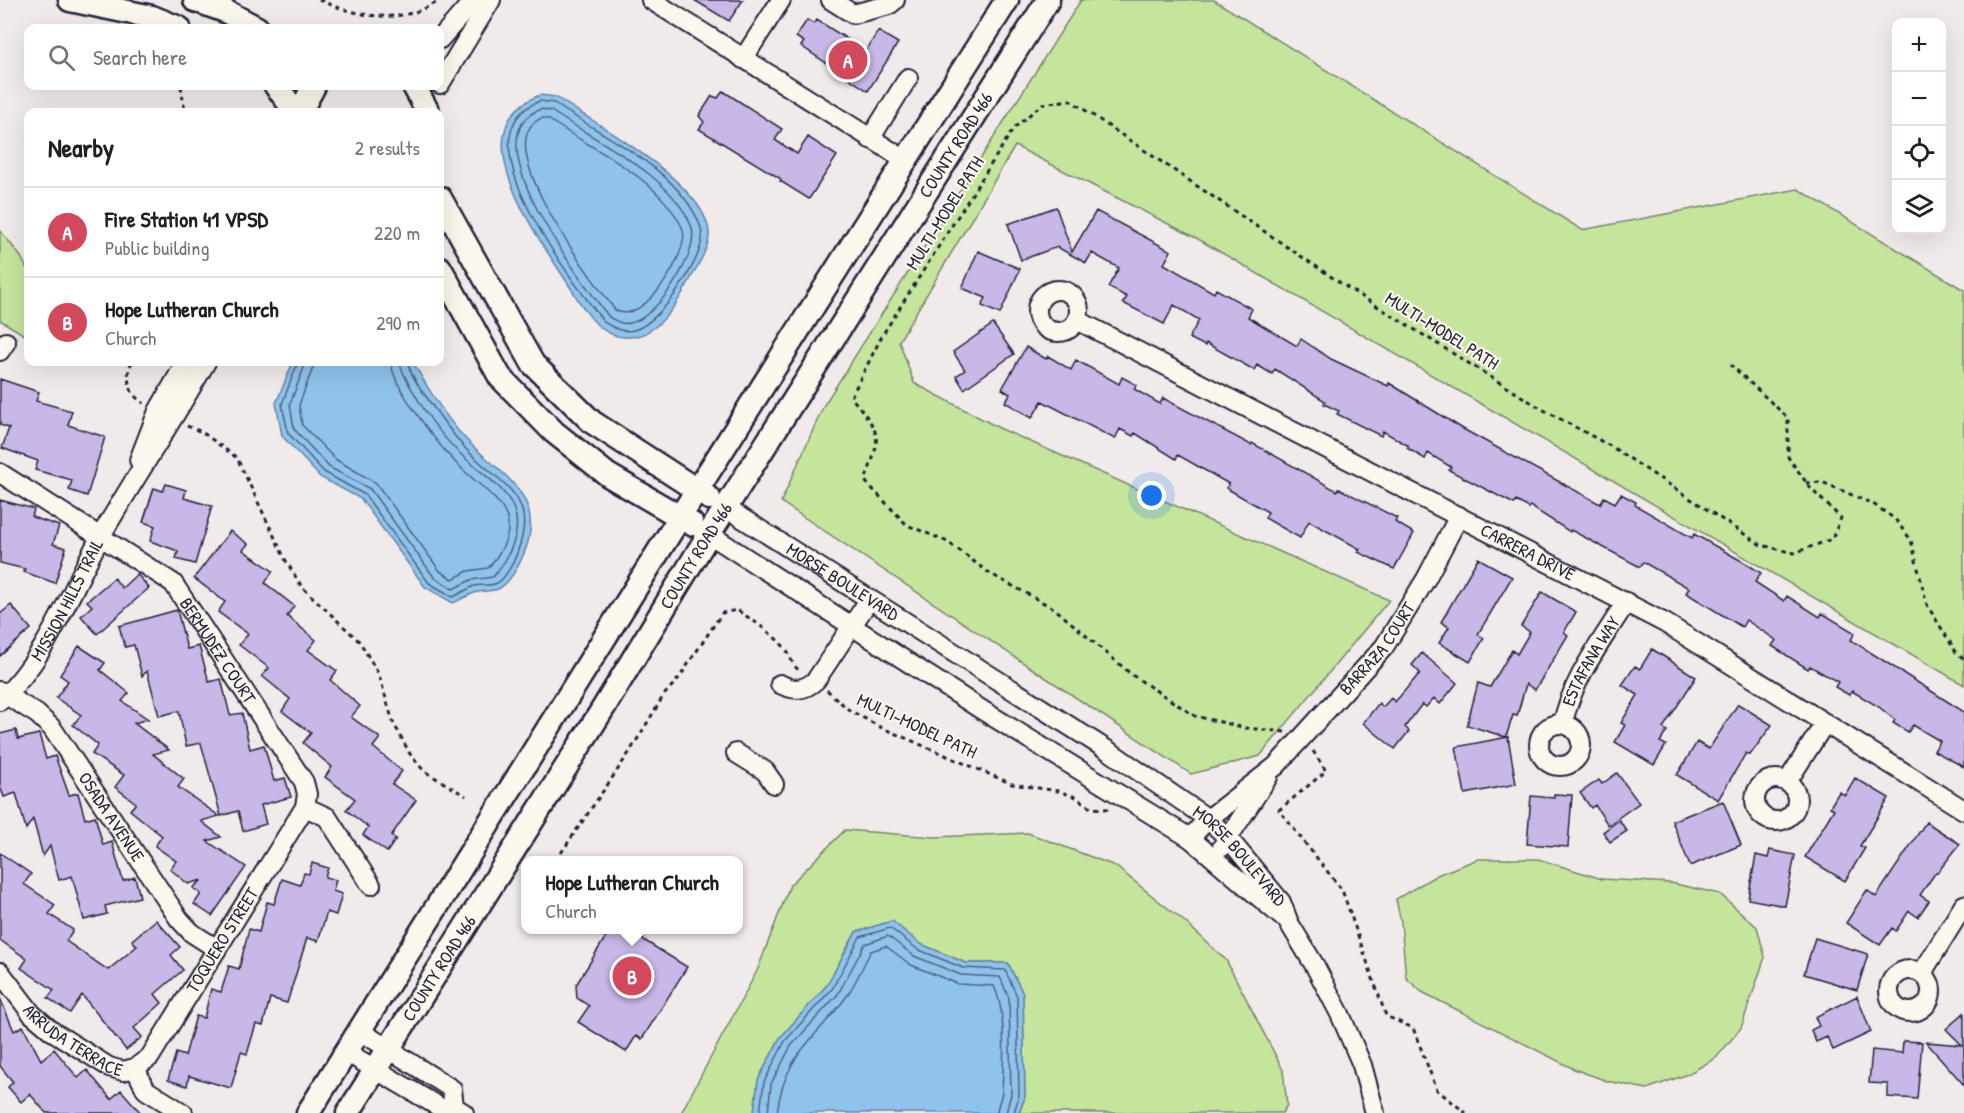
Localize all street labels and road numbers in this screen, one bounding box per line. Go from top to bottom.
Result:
street label: COUNTY ROAD 466 [913,87,998,202]
street label: MULTI-MODEL PATH [900,151,990,274]
street label: MULTI-MODEL PATH [1381,286,1504,376]
street label: COUNTY ROAD 466 [653,497,738,614]
street label: CARRERA DRIVE [1476,517,1580,587]
street label: MISSION HILLS TRAIL [24,534,109,666]
street label: MORSE BOULEVARD [782,536,904,627]
street label: BERMUDEZ COURT [174,592,262,709]
street label: BARRAZA COURT [1333,597,1421,700]
street label: ESTAFANA WAY [1556,611,1626,709]
street label: MULTI-MODEL PATH [853,687,981,764]
street label: OSADA AVENUE [73,767,151,867]
street label: MORSE BOULEVARD [1188,799,1293,912]
street label: TOQUERO STREET [180,882,264,997]
street label: COUNTY ROAD 466 [396,910,482,1026]
street label: ARRUDA TERRACE [17,999,126,1082]

